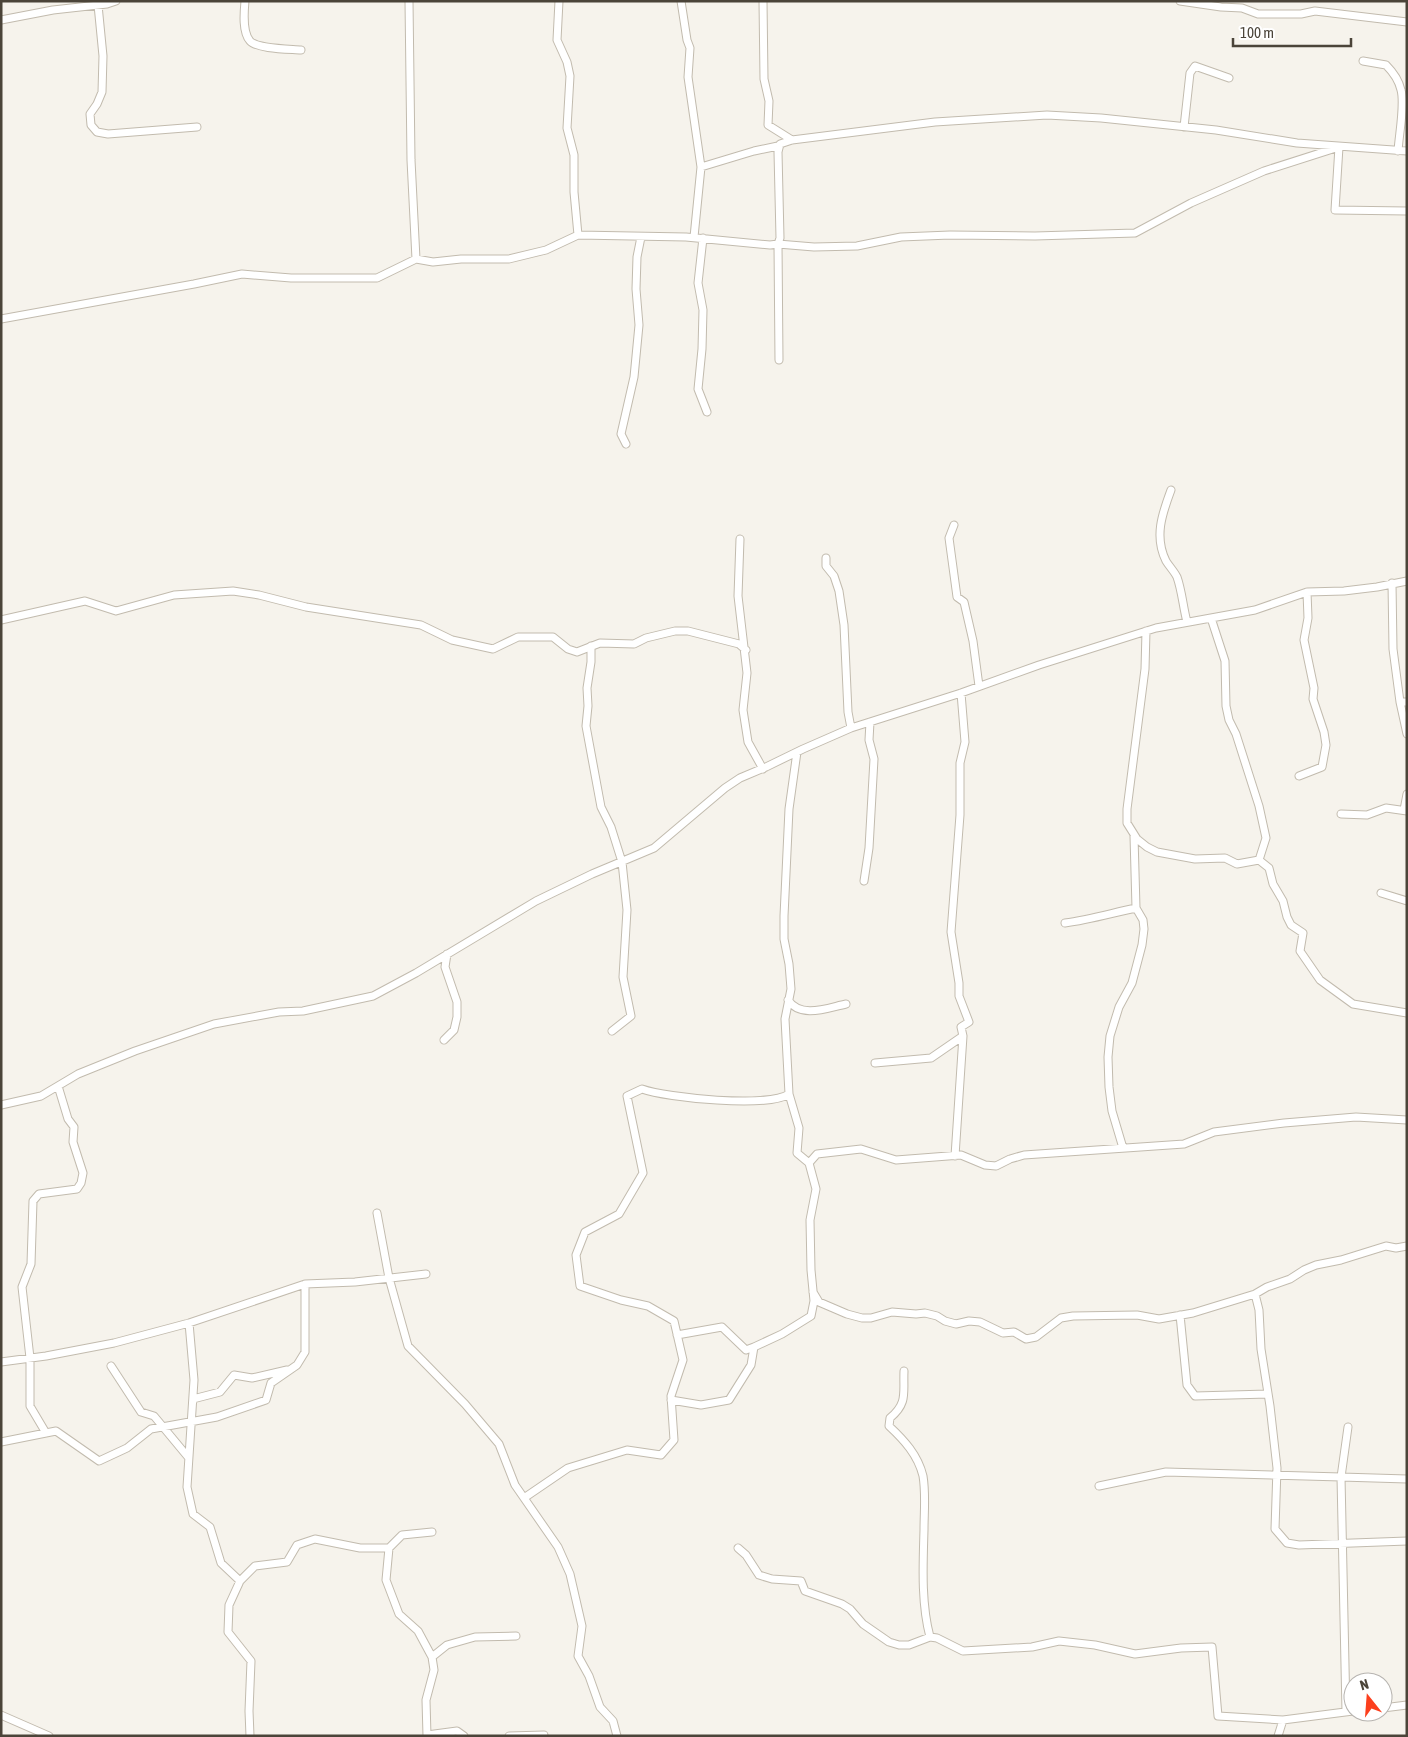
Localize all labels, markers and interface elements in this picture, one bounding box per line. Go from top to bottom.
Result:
scale bar [1233,15,1350,47]
text: 100 m [1240,24,1274,41]
north arrow [1343,1672,1393,1722]
text: N [1358,1676,1370,1693]

